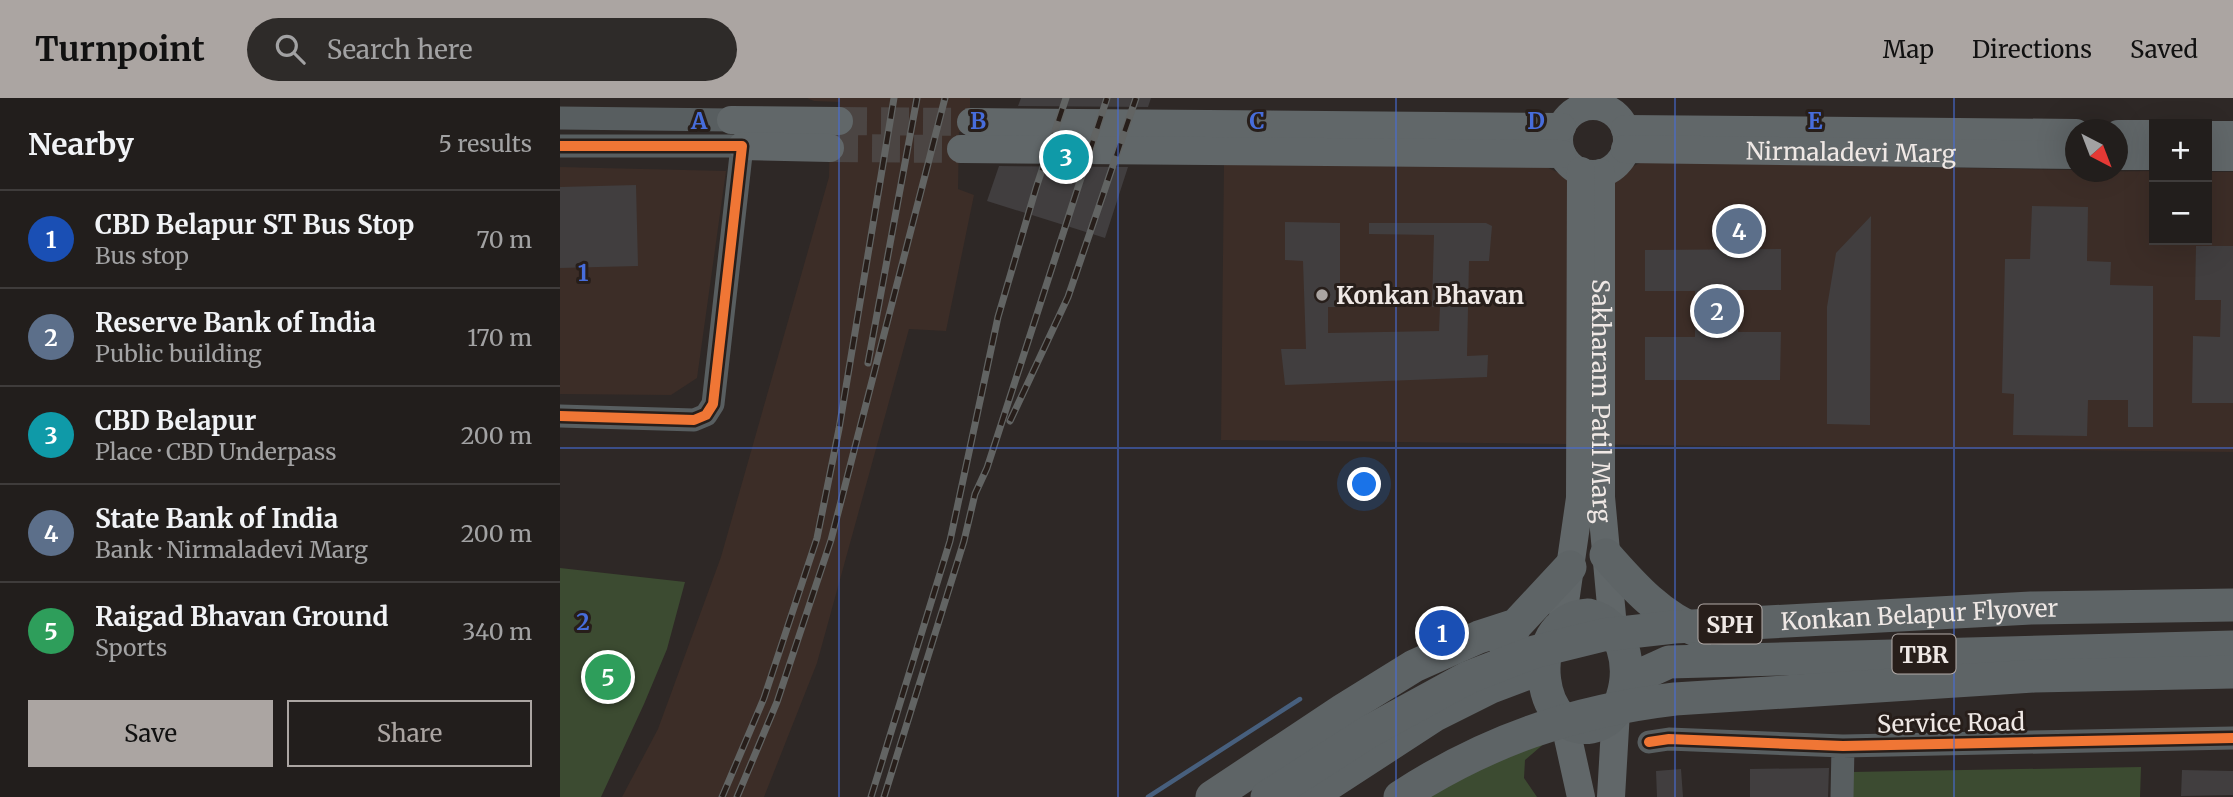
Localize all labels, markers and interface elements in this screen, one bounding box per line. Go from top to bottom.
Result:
search box [247,18,737,81]
text: Turnpoint [35,29,205,70]
icon: search [271,30,309,68]
text: Search here [327,33,473,66]
text: Map [1883,34,1934,65]
text: Directions [1972,34,2092,65]
text: Saved [2130,34,2198,65]
text: A [690,106,708,135]
text: B [970,106,986,135]
text: C [1249,106,1265,135]
text: D [1527,106,1545,135]
text: E [1807,106,1823,135]
north arrow [2065,119,2128,182]
map controls [2149,119,2212,245]
button: + [2149,119,2212,182]
text: Nearby [28,125,134,163]
text: 5 results [438,129,532,158]
pin: 3 [1043,131,1089,183]
street label: Nirmaladevi Marg [1746,135,1957,169]
button: − [2149,182,2212,245]
pin: 4 [1716,205,1762,257]
text: CBD Belapur ST Bus Stop [95,208,414,241]
text: 1 [46,225,56,254]
text: 70 m [476,225,532,254]
text: Bus stop [95,241,189,270]
text: 1 [578,258,589,287]
street label: Sakharam Patil Marg [1586,279,1619,525]
place label: Konkan Bhavan [1336,280,1524,311]
pin: 2 [1694,285,1740,337]
marker: Konkan Bhavan [1314,287,1330,303]
text: Reserve Bank of India [95,306,376,339]
text: 2 [44,323,58,352]
text: 170 m [467,323,532,352]
text: Public building [95,339,262,368]
text: CBD Belapur [95,404,256,437]
text: 3 [44,421,58,450]
text: 200 m [461,421,532,450]
text: Place · CBD Underpass [95,437,337,466]
your location [1347,467,1381,501]
text: State Bank of India [95,502,338,535]
text: 4 [44,519,58,548]
text: 200 m [461,519,532,548]
text: Bank · Nirmaladevi Marg [95,535,368,564]
street label: Konkan Belapur Flyover [1780,592,2059,637]
text: Raigad Bhavan Ground [95,600,389,633]
road number: SPH [1698,604,1762,644]
text: 2 [576,607,590,636]
pin: 1 [1419,607,1465,659]
text: 5 [44,617,58,646]
text: 340 m [462,617,532,646]
text: Sports [95,633,167,662]
road number: TBR [1892,634,1956,674]
pin: 5 [585,651,631,703]
button: Save [28,700,273,767]
button: Share [287,700,532,767]
street label: Service Road [1877,706,2025,740]

